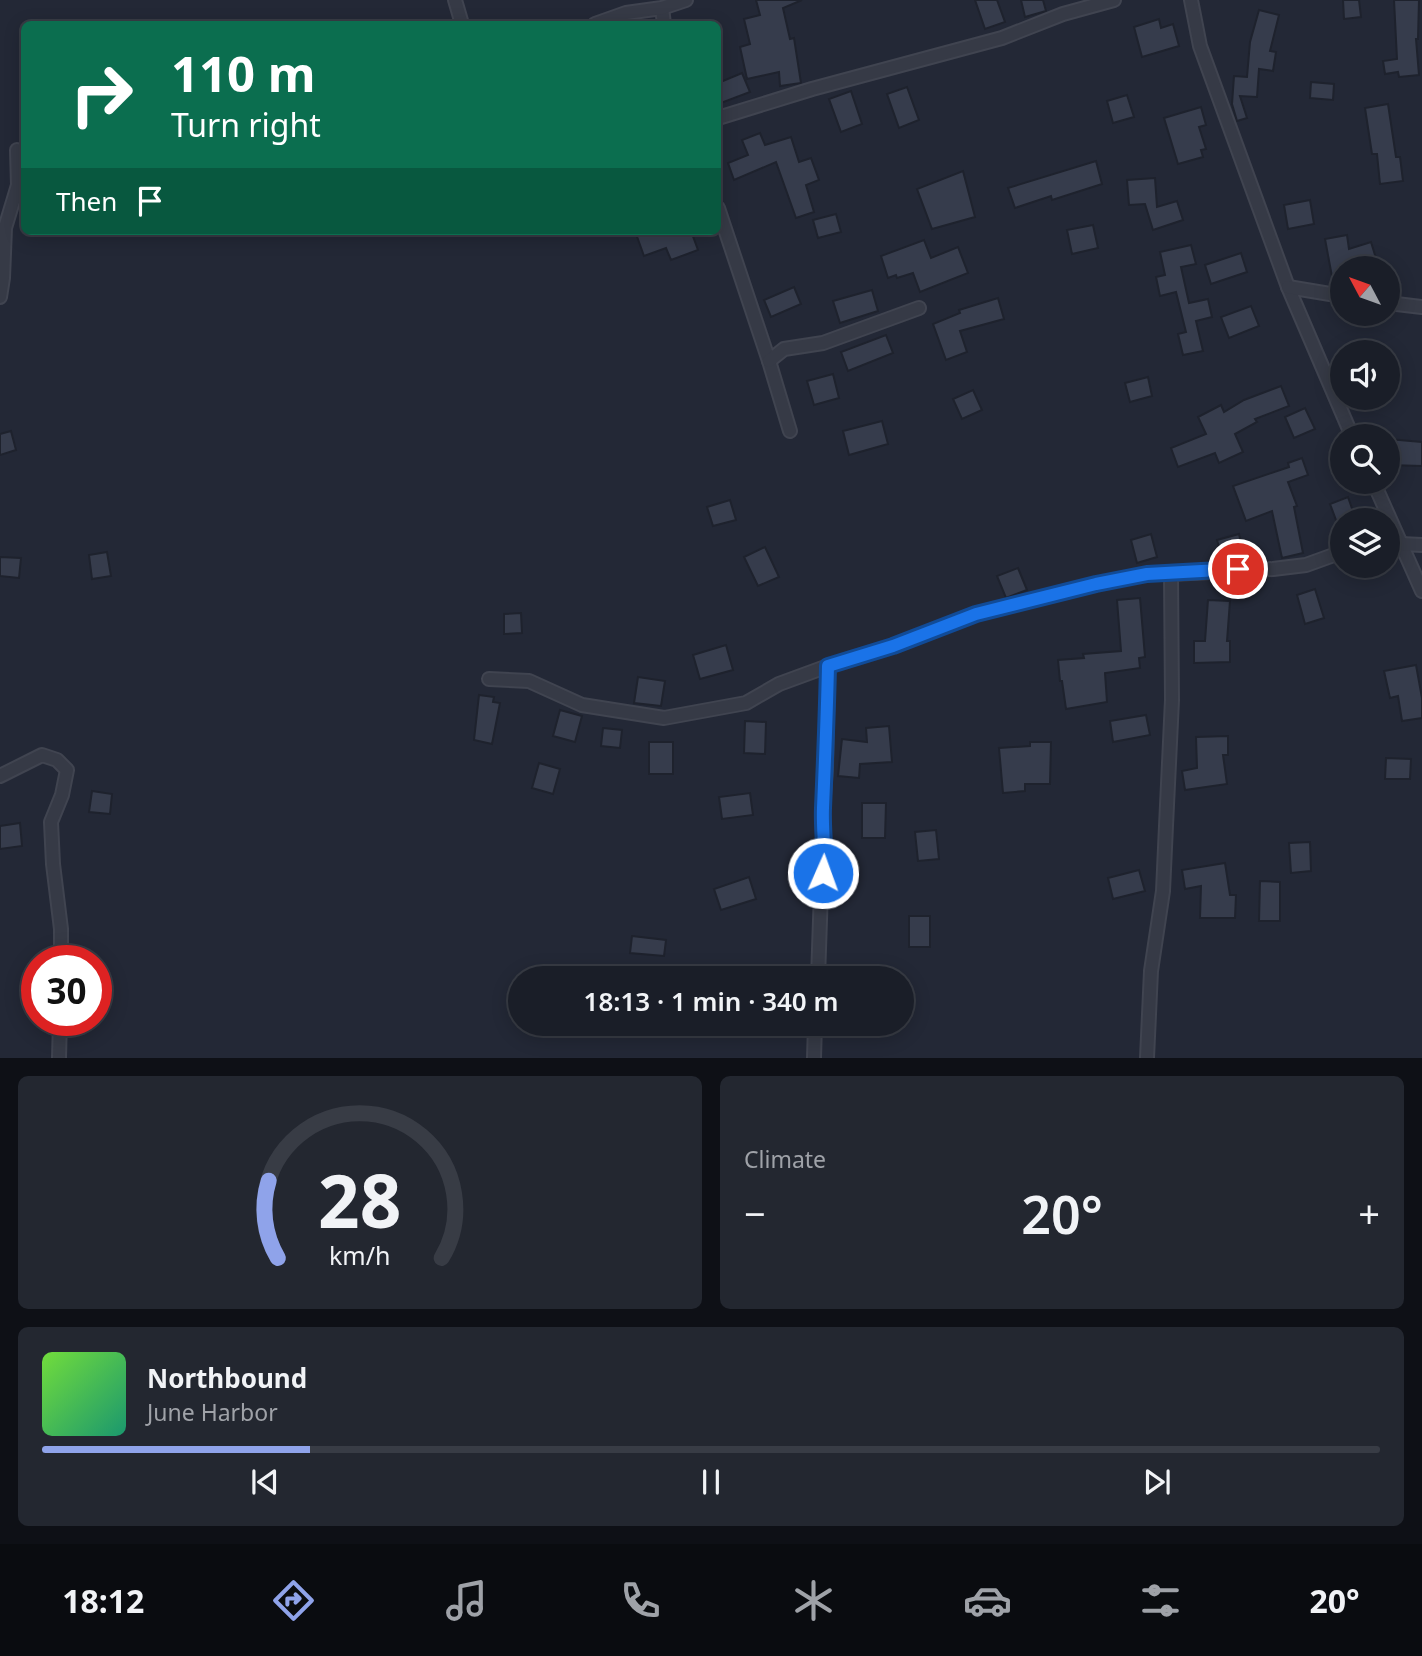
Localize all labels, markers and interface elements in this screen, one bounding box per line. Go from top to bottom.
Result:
text: 110 m [171,40,316,106]
icon: right [56,49,147,140]
text: Turn right [171,103,321,146]
icon: arrive [131,182,169,220]
text: Then [56,183,117,219]
north arrow [1330,256,1400,326]
map controls [1330,256,1400,578]
button: sound [1330,340,1400,410]
button: search [1330,424,1400,494]
button: layers [1330,508,1400,578]
pin [1208,539,1268,599]
icon: arrive [1219,550,1257,588]
position arrow [786,836,860,910]
speed limit sign: 30 [21,945,112,1036]
text: 18:13 · 1 min · 340 m [584,983,838,1019]
text: Climate [744,1143,826,1175]
text: 28 [318,1151,402,1250]
text: 20° [1021,1178,1103,1249]
text: − [744,1187,766,1239]
text: + [1358,1187,1380,1239]
text: km/h [329,1238,391,1272]
text: Northbound [147,1360,307,1396]
text: June Harbor [147,1396,278,1428]
icon: previous [246,1463,284,1501]
icon: pause [692,1463,730,1501]
icon: next [1138,1463,1176,1501]
icon: directions [269,1576,318,1625]
icon: music [442,1576,491,1625]
icon: phone [616,1576,665,1625]
icon: climate [789,1576,838,1625]
icon: car [963,1576,1012,1625]
icon: filters [1136,1576,1185,1625]
text: 18:12 [62,1579,144,1622]
text: 20° [1310,1579,1360,1622]

